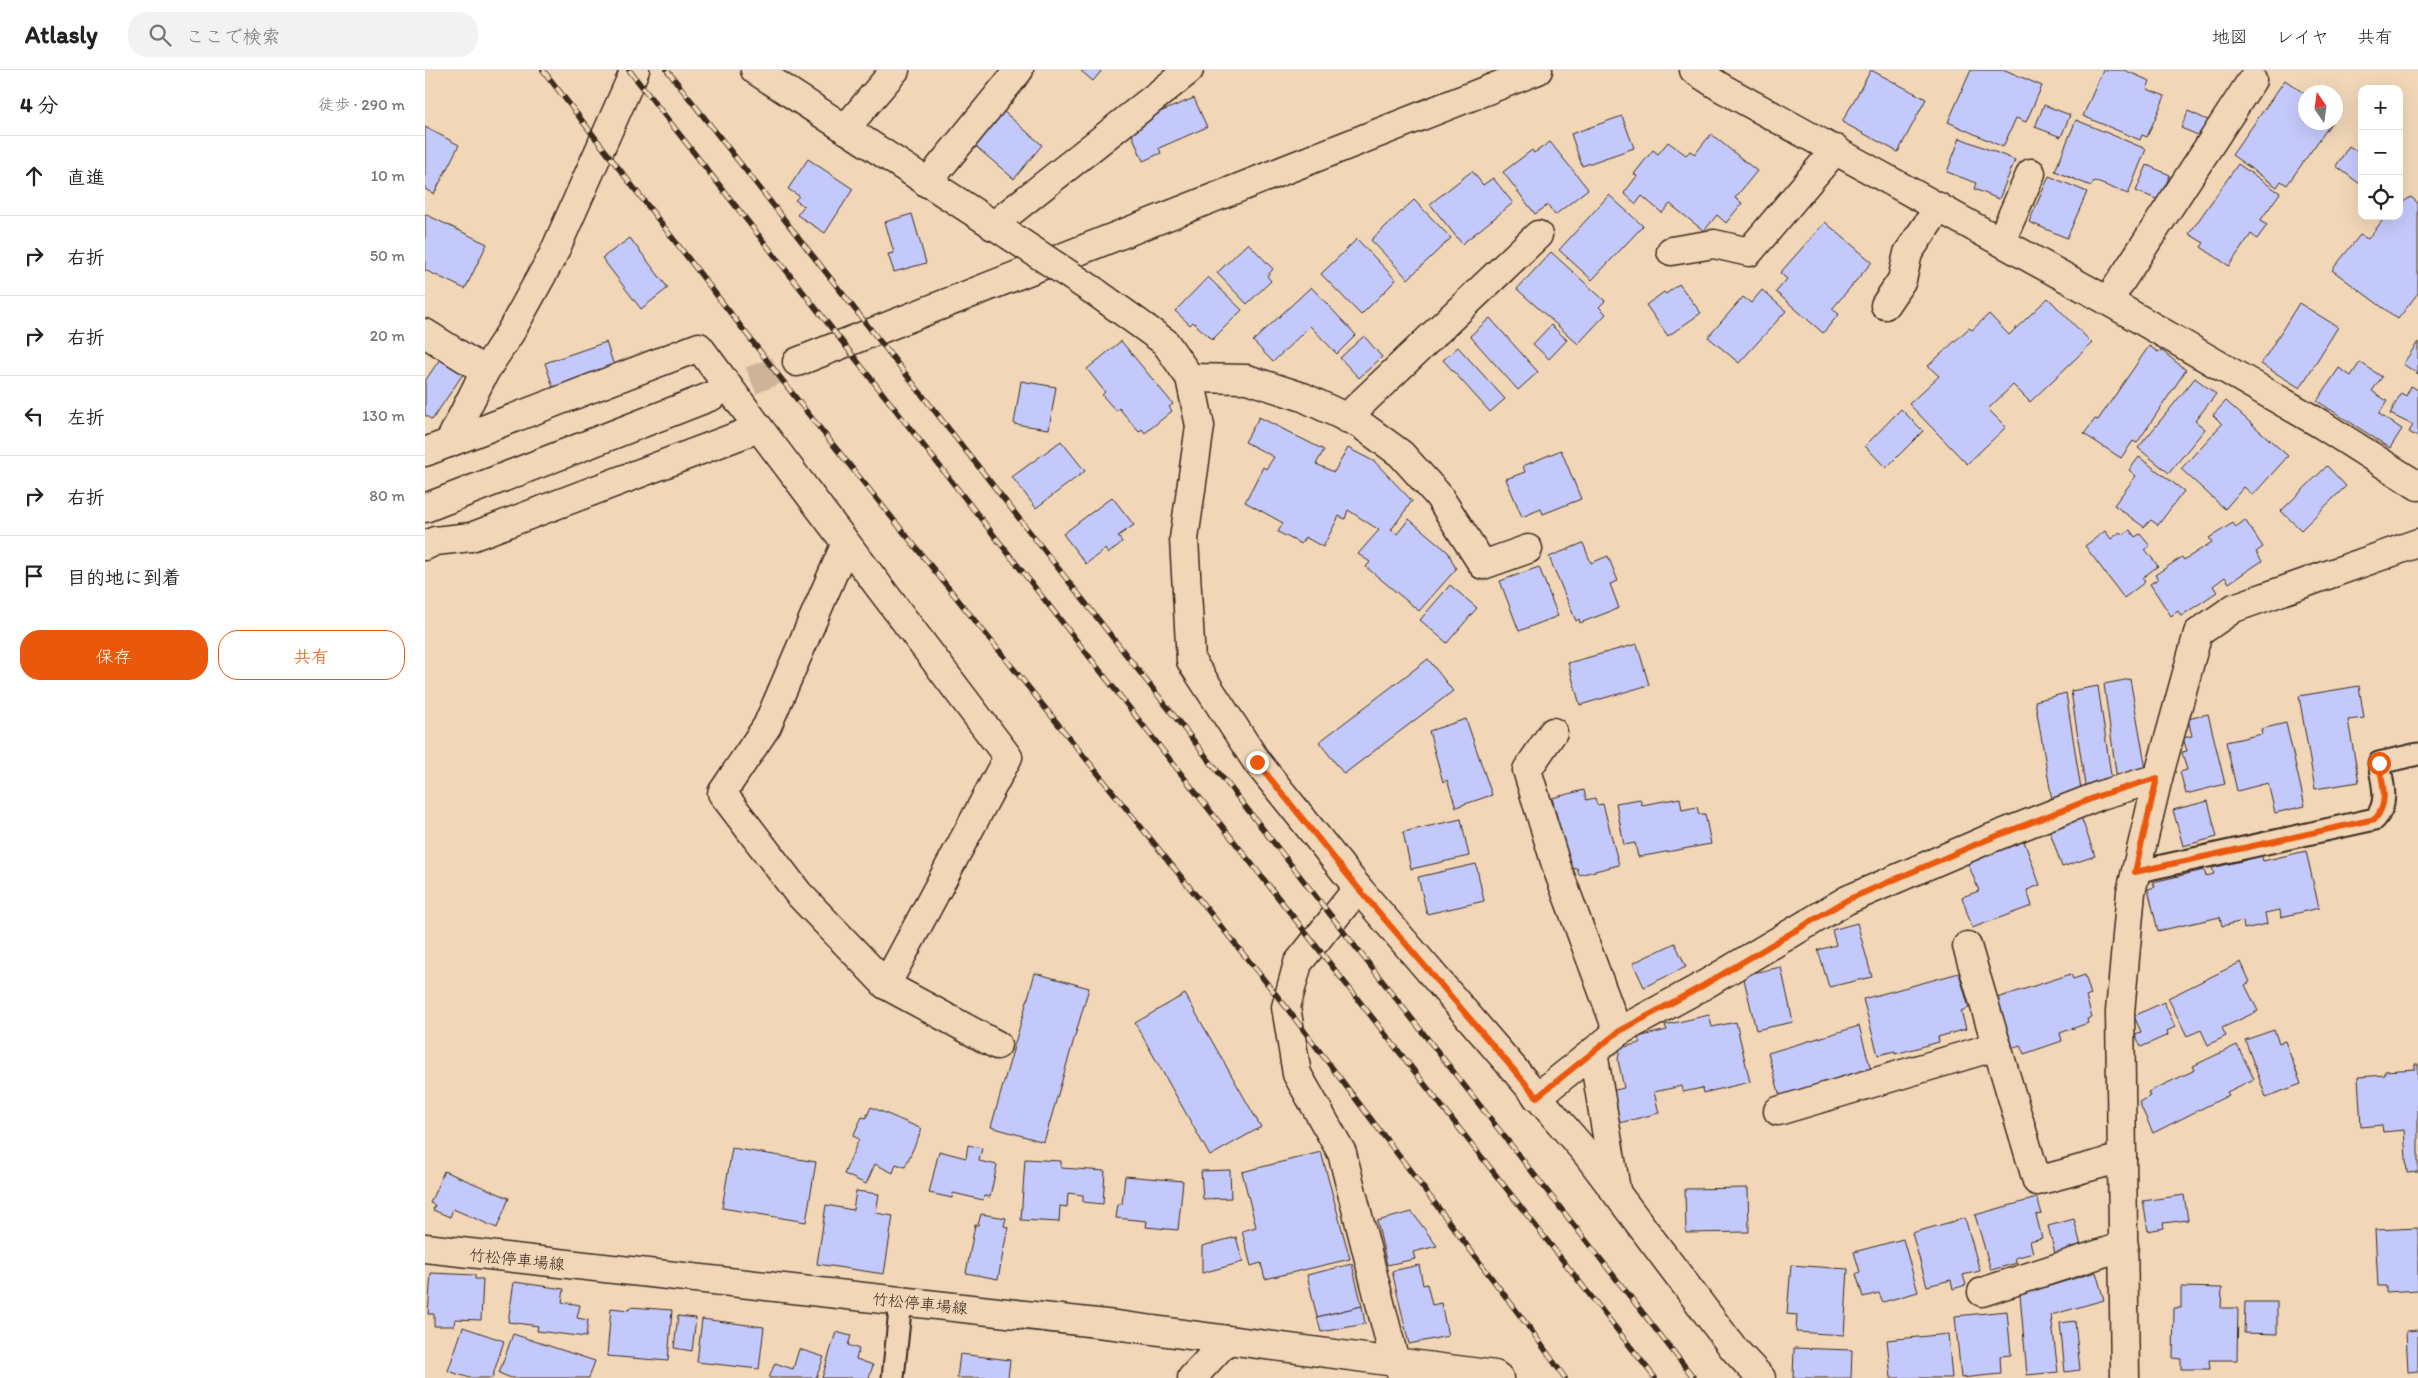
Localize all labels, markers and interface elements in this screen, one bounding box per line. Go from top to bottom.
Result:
search box [128,12,478,57]
text: Atlasly [25,20,98,49]
icon: search [146,21,174,49]
text: ここで検索 [186,25,281,48]
text: 地図 [2212,26,2248,48]
text: レイヤ [2276,26,2329,48]
text: 共有 [2357,26,2393,48]
north arrow [2298,85,2343,130]
map controls [2358,85,2403,220]
button: + [2358,85,2403,130]
text: 4 分 [20,92,58,117]
text: 徒歩 · 290 m [318,95,405,114]
button: − [2358,130,2403,175]
icon: ahead [20,162,48,190]
text: 直進 [67,166,105,189]
text: 10 m [371,166,405,185]
button: locate [2358,175,2403,220]
icon: right [20,242,48,270]
text: 右折 [67,246,105,269]
text: 50 m [370,246,405,265]
icon: right [20,322,48,350]
text: 右折 [67,326,105,349]
text: 20 m [370,326,405,345]
icon: left [20,402,48,430]
text: 左折 [67,406,105,429]
text: 130 m [362,406,405,425]
icon: right [20,482,48,510]
text: 右折 [67,486,105,509]
text: 80 m [369,486,405,505]
icon: arrive [20,562,48,590]
text: 目的地に到着 [67,566,181,589]
button: 保存 [20,630,208,680]
button: 共有 [218,630,405,680]
route end [1246,751,1269,774]
route start [2368,752,2391,775]
street label: 竹松停車場線 [468,1245,566,1274]
street label: 竹松停車場線 [871,1289,969,1318]

